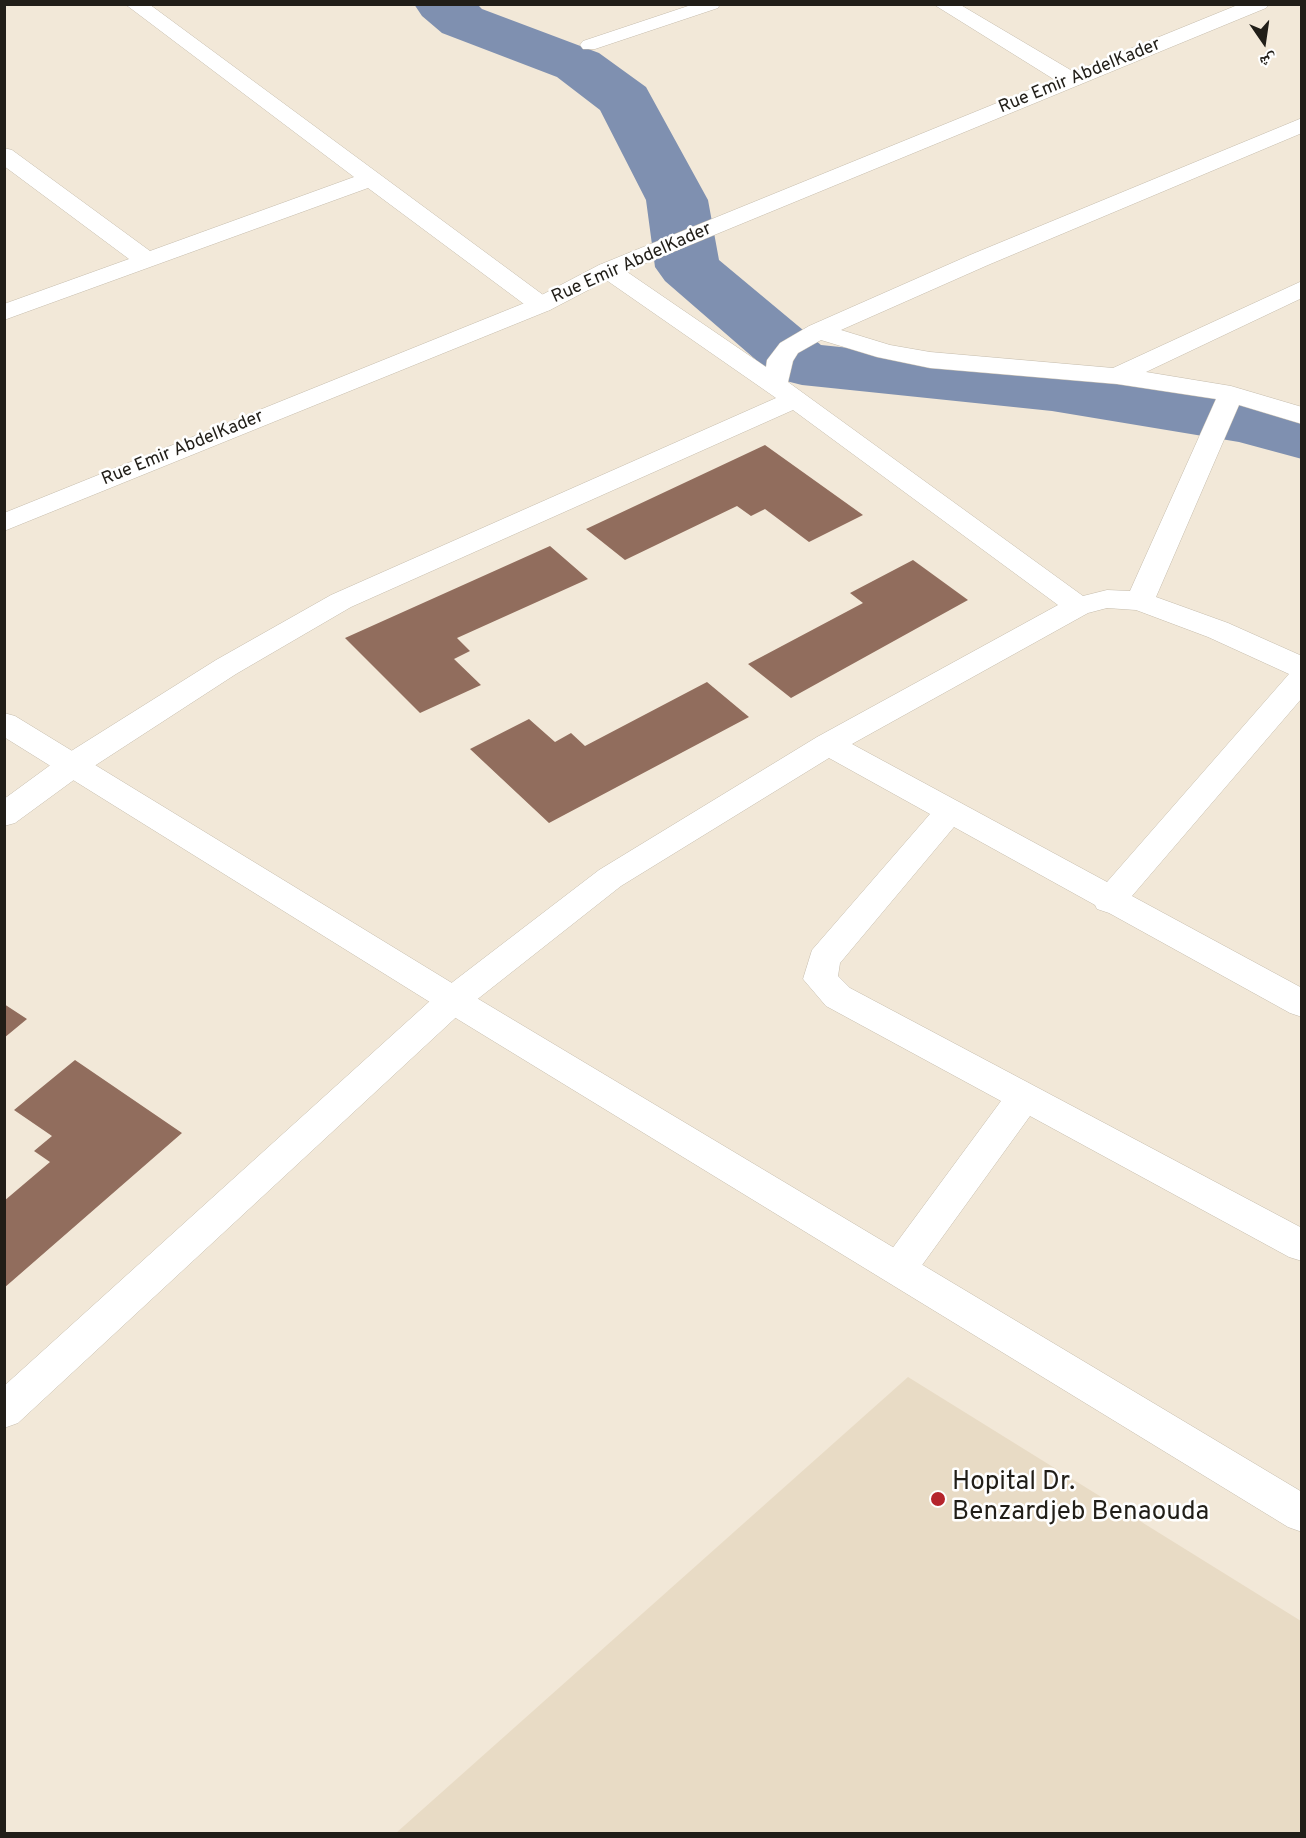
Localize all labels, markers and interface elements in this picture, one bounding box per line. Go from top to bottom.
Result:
north arrow [1234,12,1294,72]
street label: Rue Emir AbdelKader [996,35,1164,119]
text: ش [1258,48,1279,71]
street label: Rue Emir AbdelKader [549,219,715,309]
street label: Rue Emir AbdelKader [99,407,267,491]
place label: Hopital Dr. Benzardjeb Benaouda [952,1468,1209,1530]
marker: Hopital Dr. Benzardjeb Benaouda [929,1490,947,1508]

